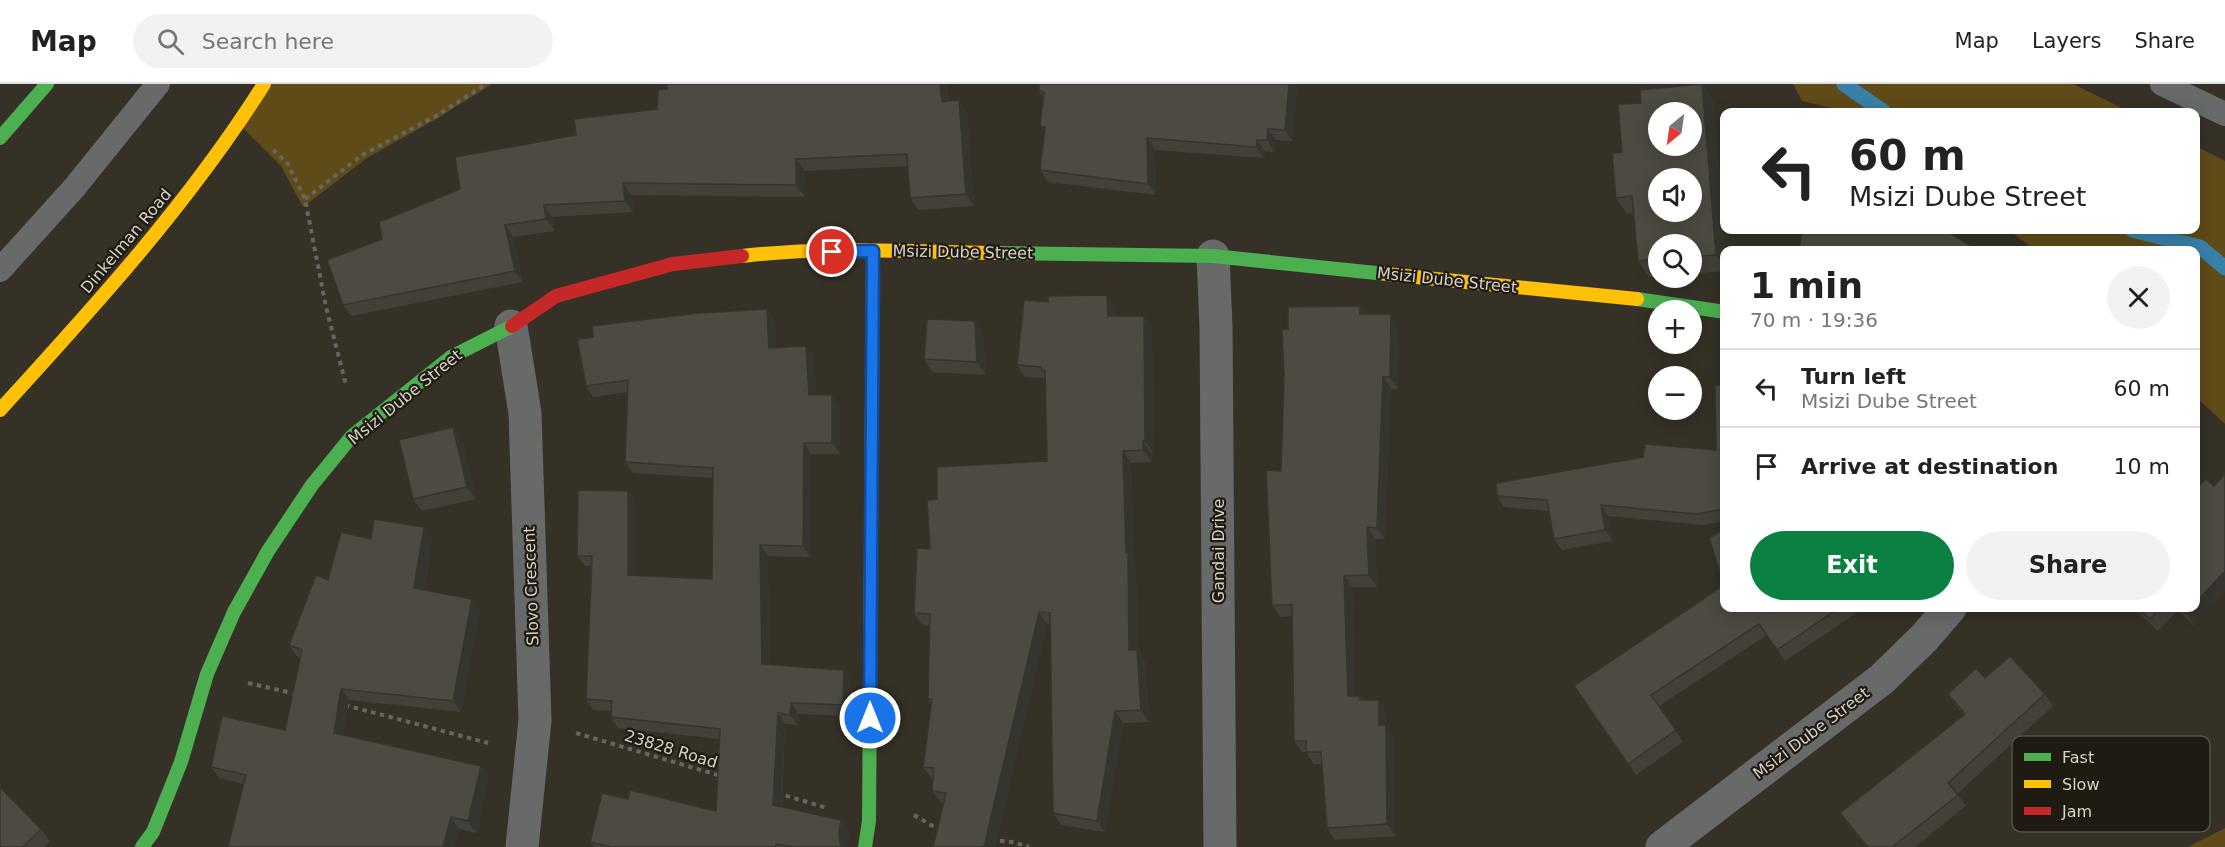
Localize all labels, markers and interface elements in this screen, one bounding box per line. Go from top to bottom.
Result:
search box [133,14,553,68]
text: Map [30,25,97,58]
icon: search [154,25,187,58]
text: Search here [202,29,334,54]
text: Map [1955,29,1999,53]
text: Layers [2032,29,2101,53]
text: Share [2134,29,2195,53]
north arrow [1648,102,1702,156]
map controls [1648,102,1702,420]
text: 60 m [1849,131,1966,180]
icon: left [1750,132,1828,210]
button: sound [1648,168,1702,222]
text: Msizi Dube Street [1849,181,2086,212]
street label: Dinkelman Road [77,185,175,297]
pin [806,226,857,277]
button: search [1648,234,1702,288]
icon: arrive [815,235,848,268]
street label: Msizi Dube Street [893,241,1033,263]
street label: Msizi Dube Street [1376,263,1518,297]
text: 1 min [1750,265,1863,306]
button: close [2107,266,2170,329]
button: + [1648,300,1702,354]
text: 70 m · 19:36 [1750,308,1878,332]
street label: Msizi Dube Street [344,345,466,449]
text: Turn left [1801,364,1906,389]
button: − [1648,366,1702,420]
icon: left [1750,372,1783,405]
text: 60 m [2114,376,2170,401]
text: Msizi Dube Street [1801,389,1977,413]
icon: arrive [1750,450,1783,483]
text: Arrive at destination [1801,454,2058,479]
text: 10 m [2114,454,2170,479]
street label: Gandai Drive [1209,499,1228,603]
street label: Slovo Crescent [519,526,543,646]
button: Exit [1750,531,1954,600]
button: Share [1966,531,2170,600]
street label: Msizi Dube Street [1749,683,1873,783]
position arrow [838,686,902,750]
street label: 23828 Road [622,726,720,772]
legend [2012,736,2210,832]
text: Fast [2062,748,2094,767]
text: Slow [2062,775,2099,794]
text: Jam [2061,802,2092,821]

